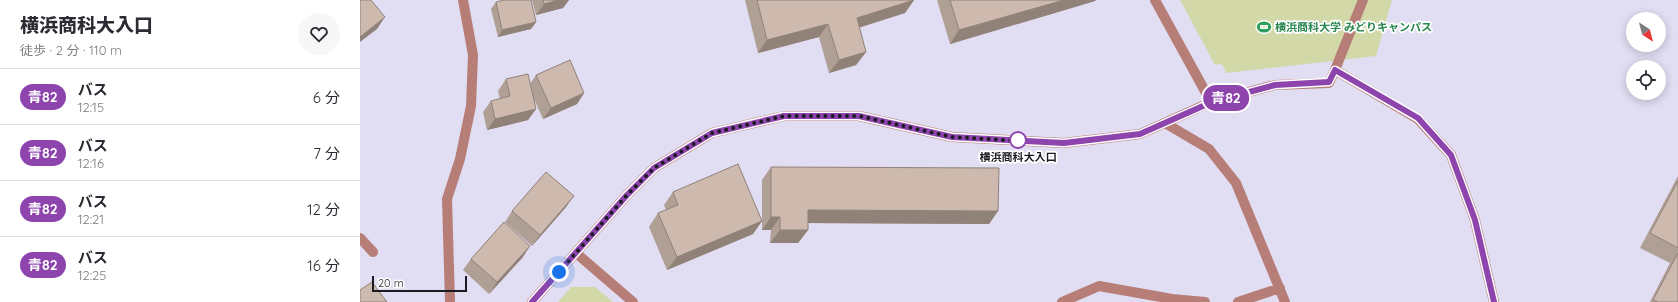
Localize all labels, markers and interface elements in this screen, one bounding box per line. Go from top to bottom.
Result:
north arrow [1626,12,1666,52]
map controls [1626,12,1666,100]
text: 横浜商科大入口 [20,13,153,37]
button: heart [298,13,340,55]
sports icon: 横浜商科大学 みどりキャンパス [1256,19,1272,35]
place label: 横浜商科大学 みどりキャンパス [1275,20,1432,34]
text: 徒歩 · 2 分 · 110 m [20,42,122,58]
button: locate [1626,60,1666,100]
text: バス [78,80,108,99]
line badge: 青82 [1203,85,1249,111]
text: 青82 [28,88,58,106]
text: 6 分 [313,88,340,107]
text: 青82 [1211,89,1241,107]
text: 12:15 [78,99,104,115]
marker: 横浜商科大入口 [1009,131,1027,149]
text: バス [78,136,108,155]
text: 青82 [28,144,58,162]
text: 7 分 [313,144,340,163]
place label: 横浜商科大入口 [980,150,1057,164]
text: 12:16 [78,155,104,171]
text: バス [78,192,108,211]
text: 青82 [28,200,58,218]
text: 12 分 [307,200,340,219]
text: 12:21 [78,211,104,227]
text: バス [78,248,108,267]
text: 青82 [28,256,58,274]
text: 16 分 [307,256,340,275]
your location [549,262,569,282]
text: 12:25 [78,267,106,283]
scale bar [372,274,467,293]
text: 20 m [378,276,404,290]

